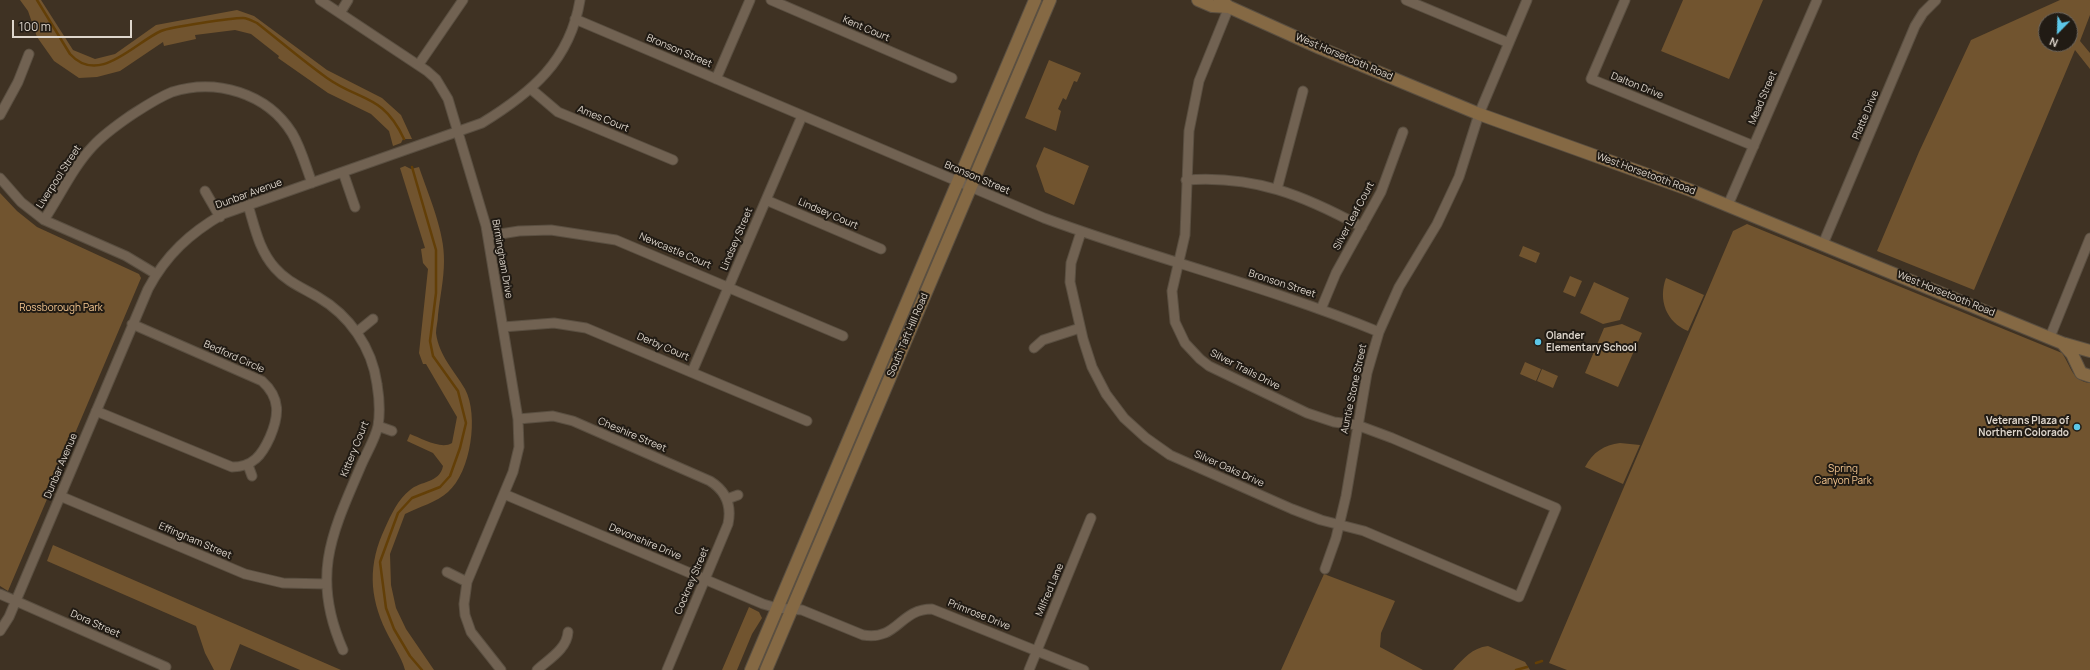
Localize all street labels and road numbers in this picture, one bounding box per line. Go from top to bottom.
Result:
street label: Kent Court [841,14,891,44]
street label: West Horsetooth Road [1294,31,1394,83]
street label: Bronson Street [644,32,714,70]
street label: Mead Street [1746,69,1780,127]
street label: Dalton Drive [1609,70,1665,102]
street label: Platte Drive [1850,88,1882,142]
street label: Ames Court [575,103,631,135]
street label: Liverpool Street [34,143,84,211]
street label: West Horsetooth Road [1595,151,1697,197]
street label: Bronson Street [942,159,1012,197]
street label: Dunbar Avenue [214,176,284,212]
street label: Silver Leaf Court [1331,180,1377,252]
street label: Lindsey Court [796,196,860,232]
street label: Lindsey Street [718,206,756,272]
street label: Birmingham Drive [489,219,515,299]
street label: Newcastle Court [637,230,713,272]
street label: Bronson Street [1247,267,1317,301]
street label: West Horsetooth Road [1895,269,1997,319]
street label: South Taft Hill Road [885,291,931,379]
street label: Derby Court [635,331,691,363]
street label: Bedford Circle [202,338,266,376]
street label: Auntie Stone Street [1339,343,1369,435]
street label: Silver Trails Drive [1208,347,1282,393]
street label: Cheshire Street [596,415,668,455]
street label: Kittery Court [338,419,372,479]
street label: Dunbar Avenue [42,431,80,501]
street label: Silver Oaks Drive [1192,448,1266,490]
street label: Effingham Street [157,520,233,562]
street label: Devonshire Drive [607,521,683,563]
street label: Cockney Street [672,546,712,616]
street label: Milfred Lane [1033,562,1067,618]
street label: Primrose Drive [946,597,1012,633]
street label: Dora Street [68,608,122,640]

